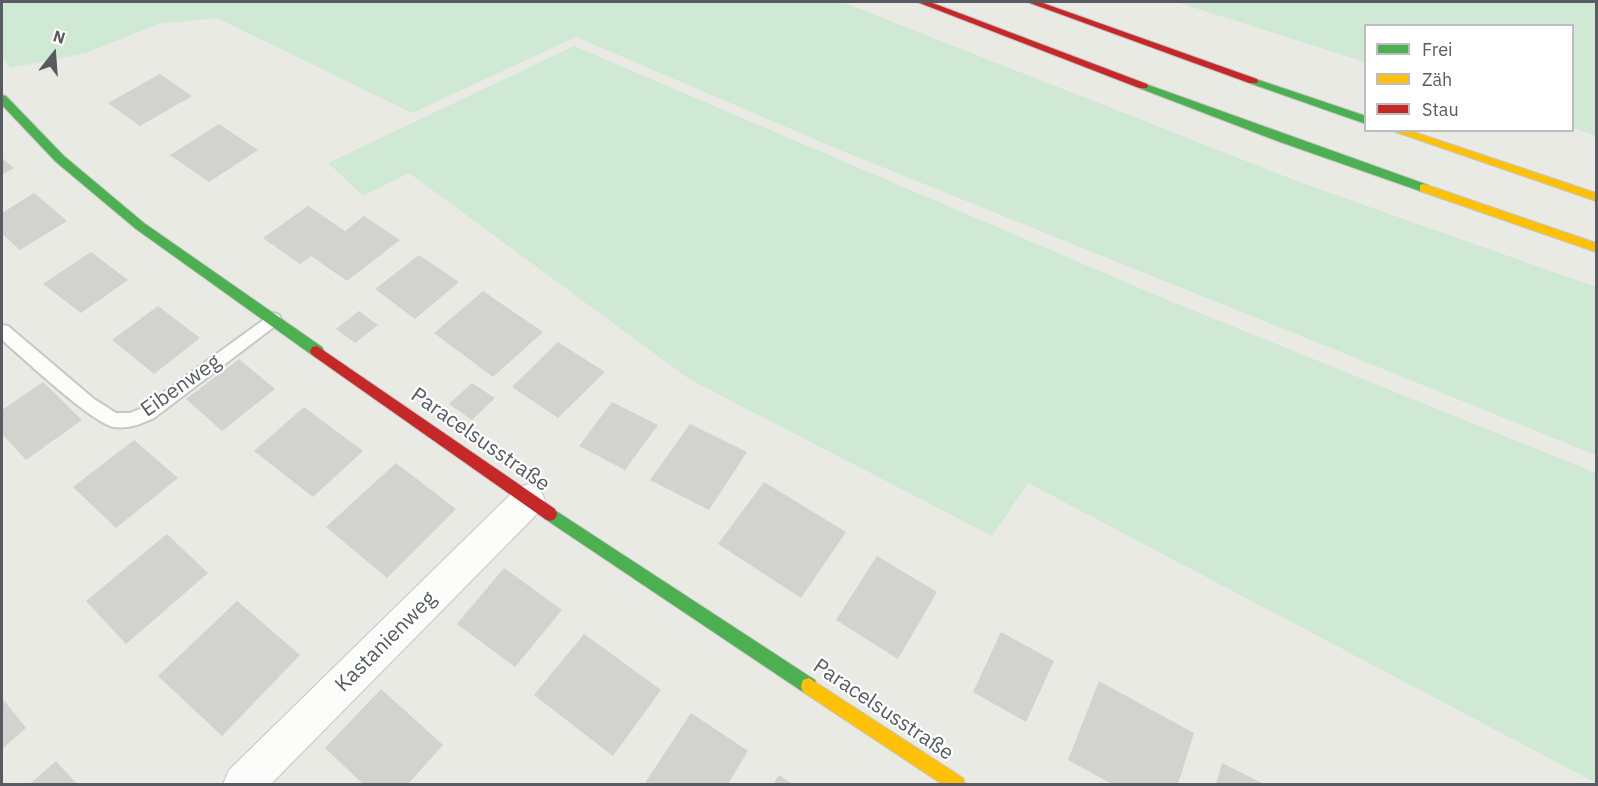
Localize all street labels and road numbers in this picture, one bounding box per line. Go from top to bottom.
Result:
street label: Eibenweg [136,349,226,423]
street label: Paracelsusstraße [406,383,554,497]
street label: Kastanienweg [330,586,442,698]
street label: Paracelsusstraße [808,654,958,766]

